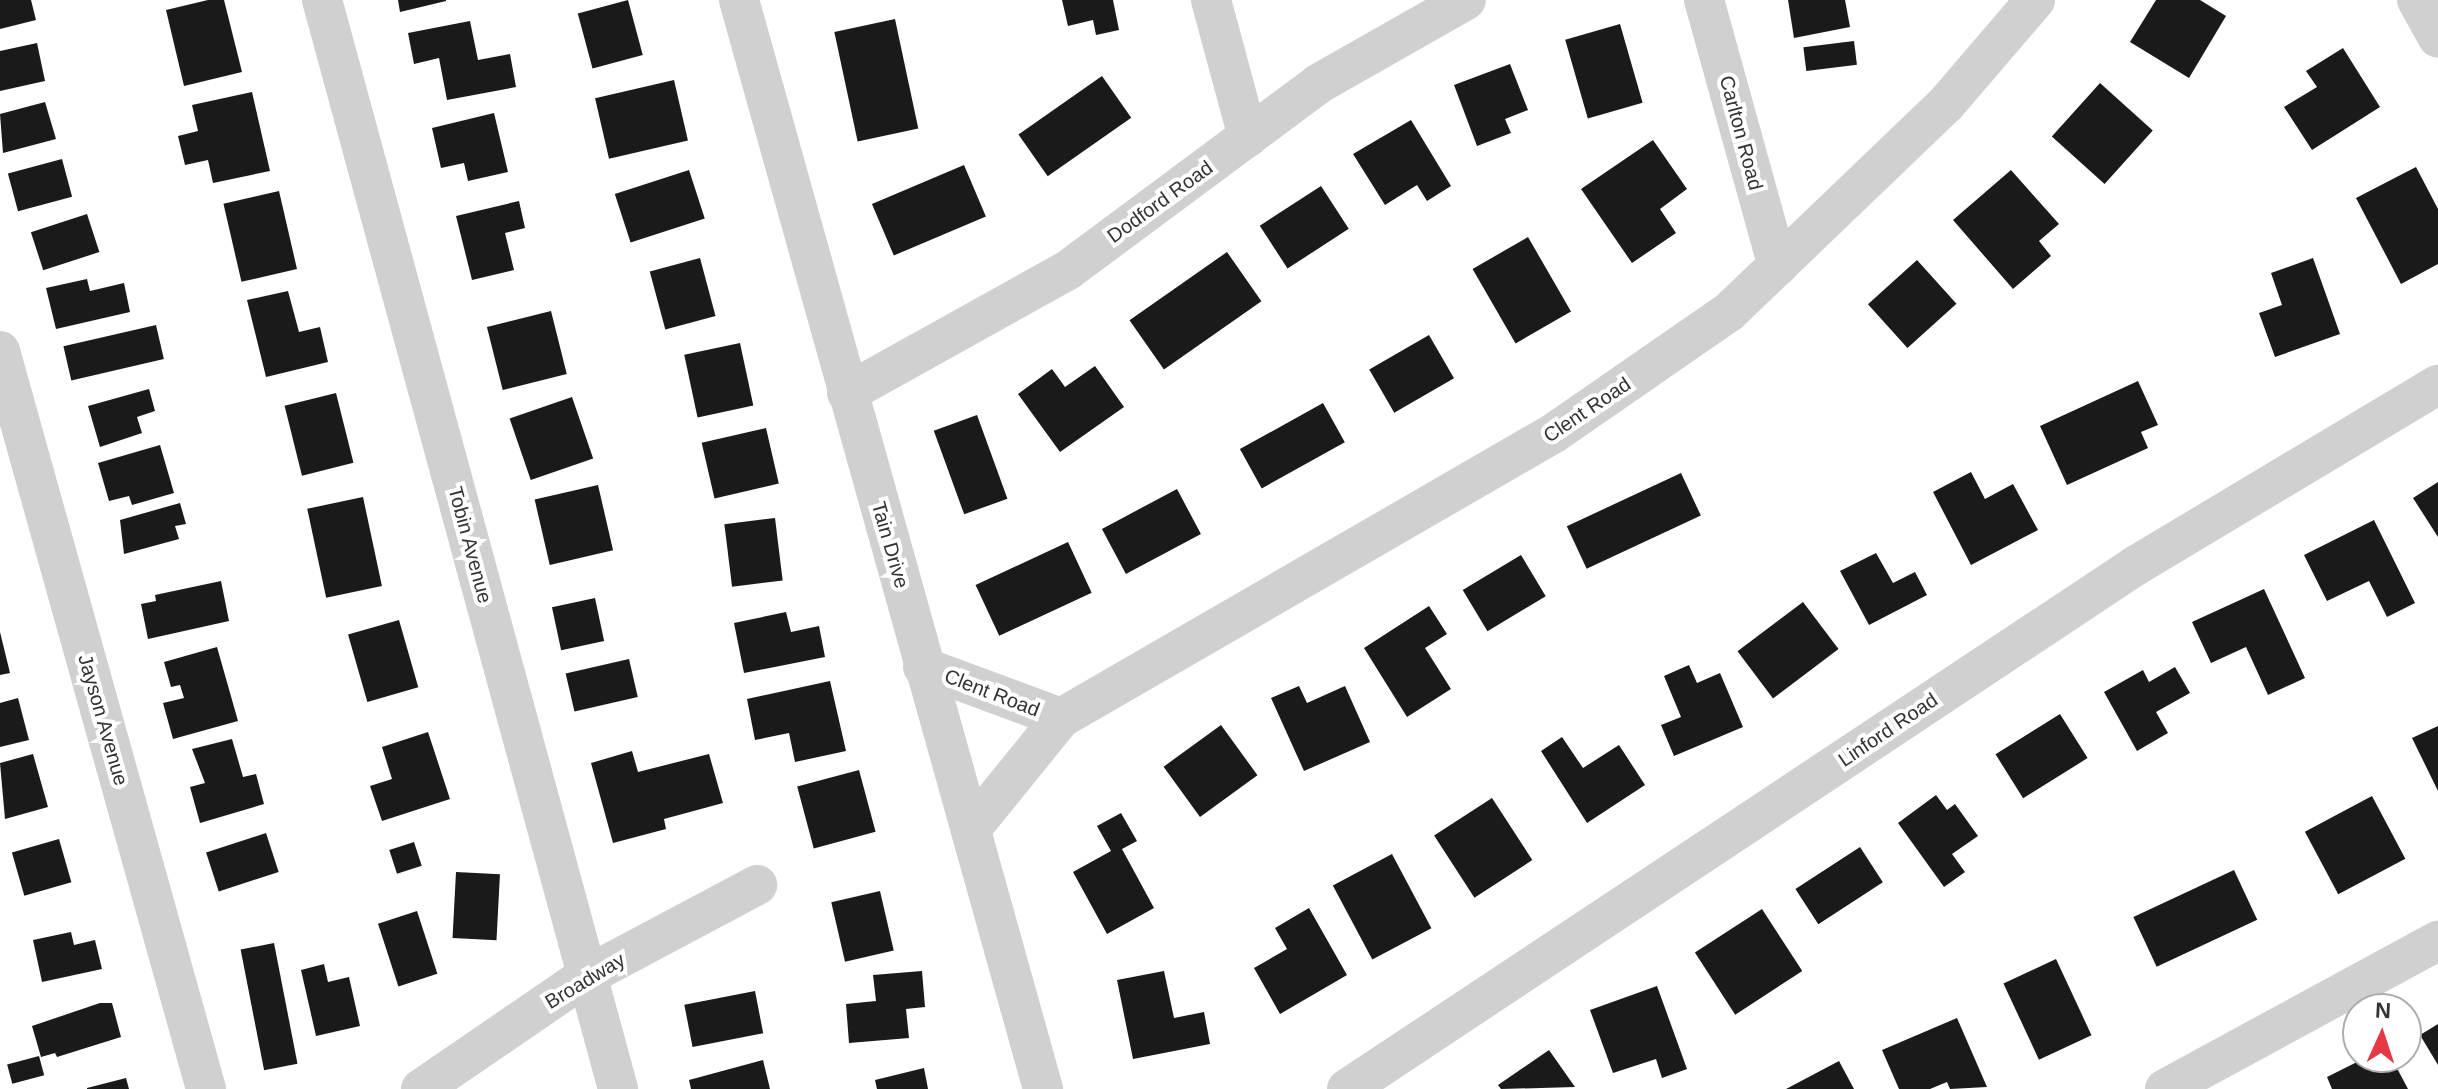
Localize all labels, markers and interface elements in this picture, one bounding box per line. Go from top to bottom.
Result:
street label: Carlton Road [1714,73,1768,193]
street label: Dodford Road [1103,156,1217,248]
street label: Clent Road [1539,372,1635,448]
street label: Tobin Avenue [443,484,497,606]
street label: Tain Drive [866,499,914,591]
street label: Jayson Avenue [73,651,133,789]
street label: Clent Road [941,664,1043,722]
street label: Linford Road [1834,688,1942,772]
street label: Broadway [541,948,629,1014]
north arrow [2342,993,2422,1073]
text: N [2375,998,2392,1023]

